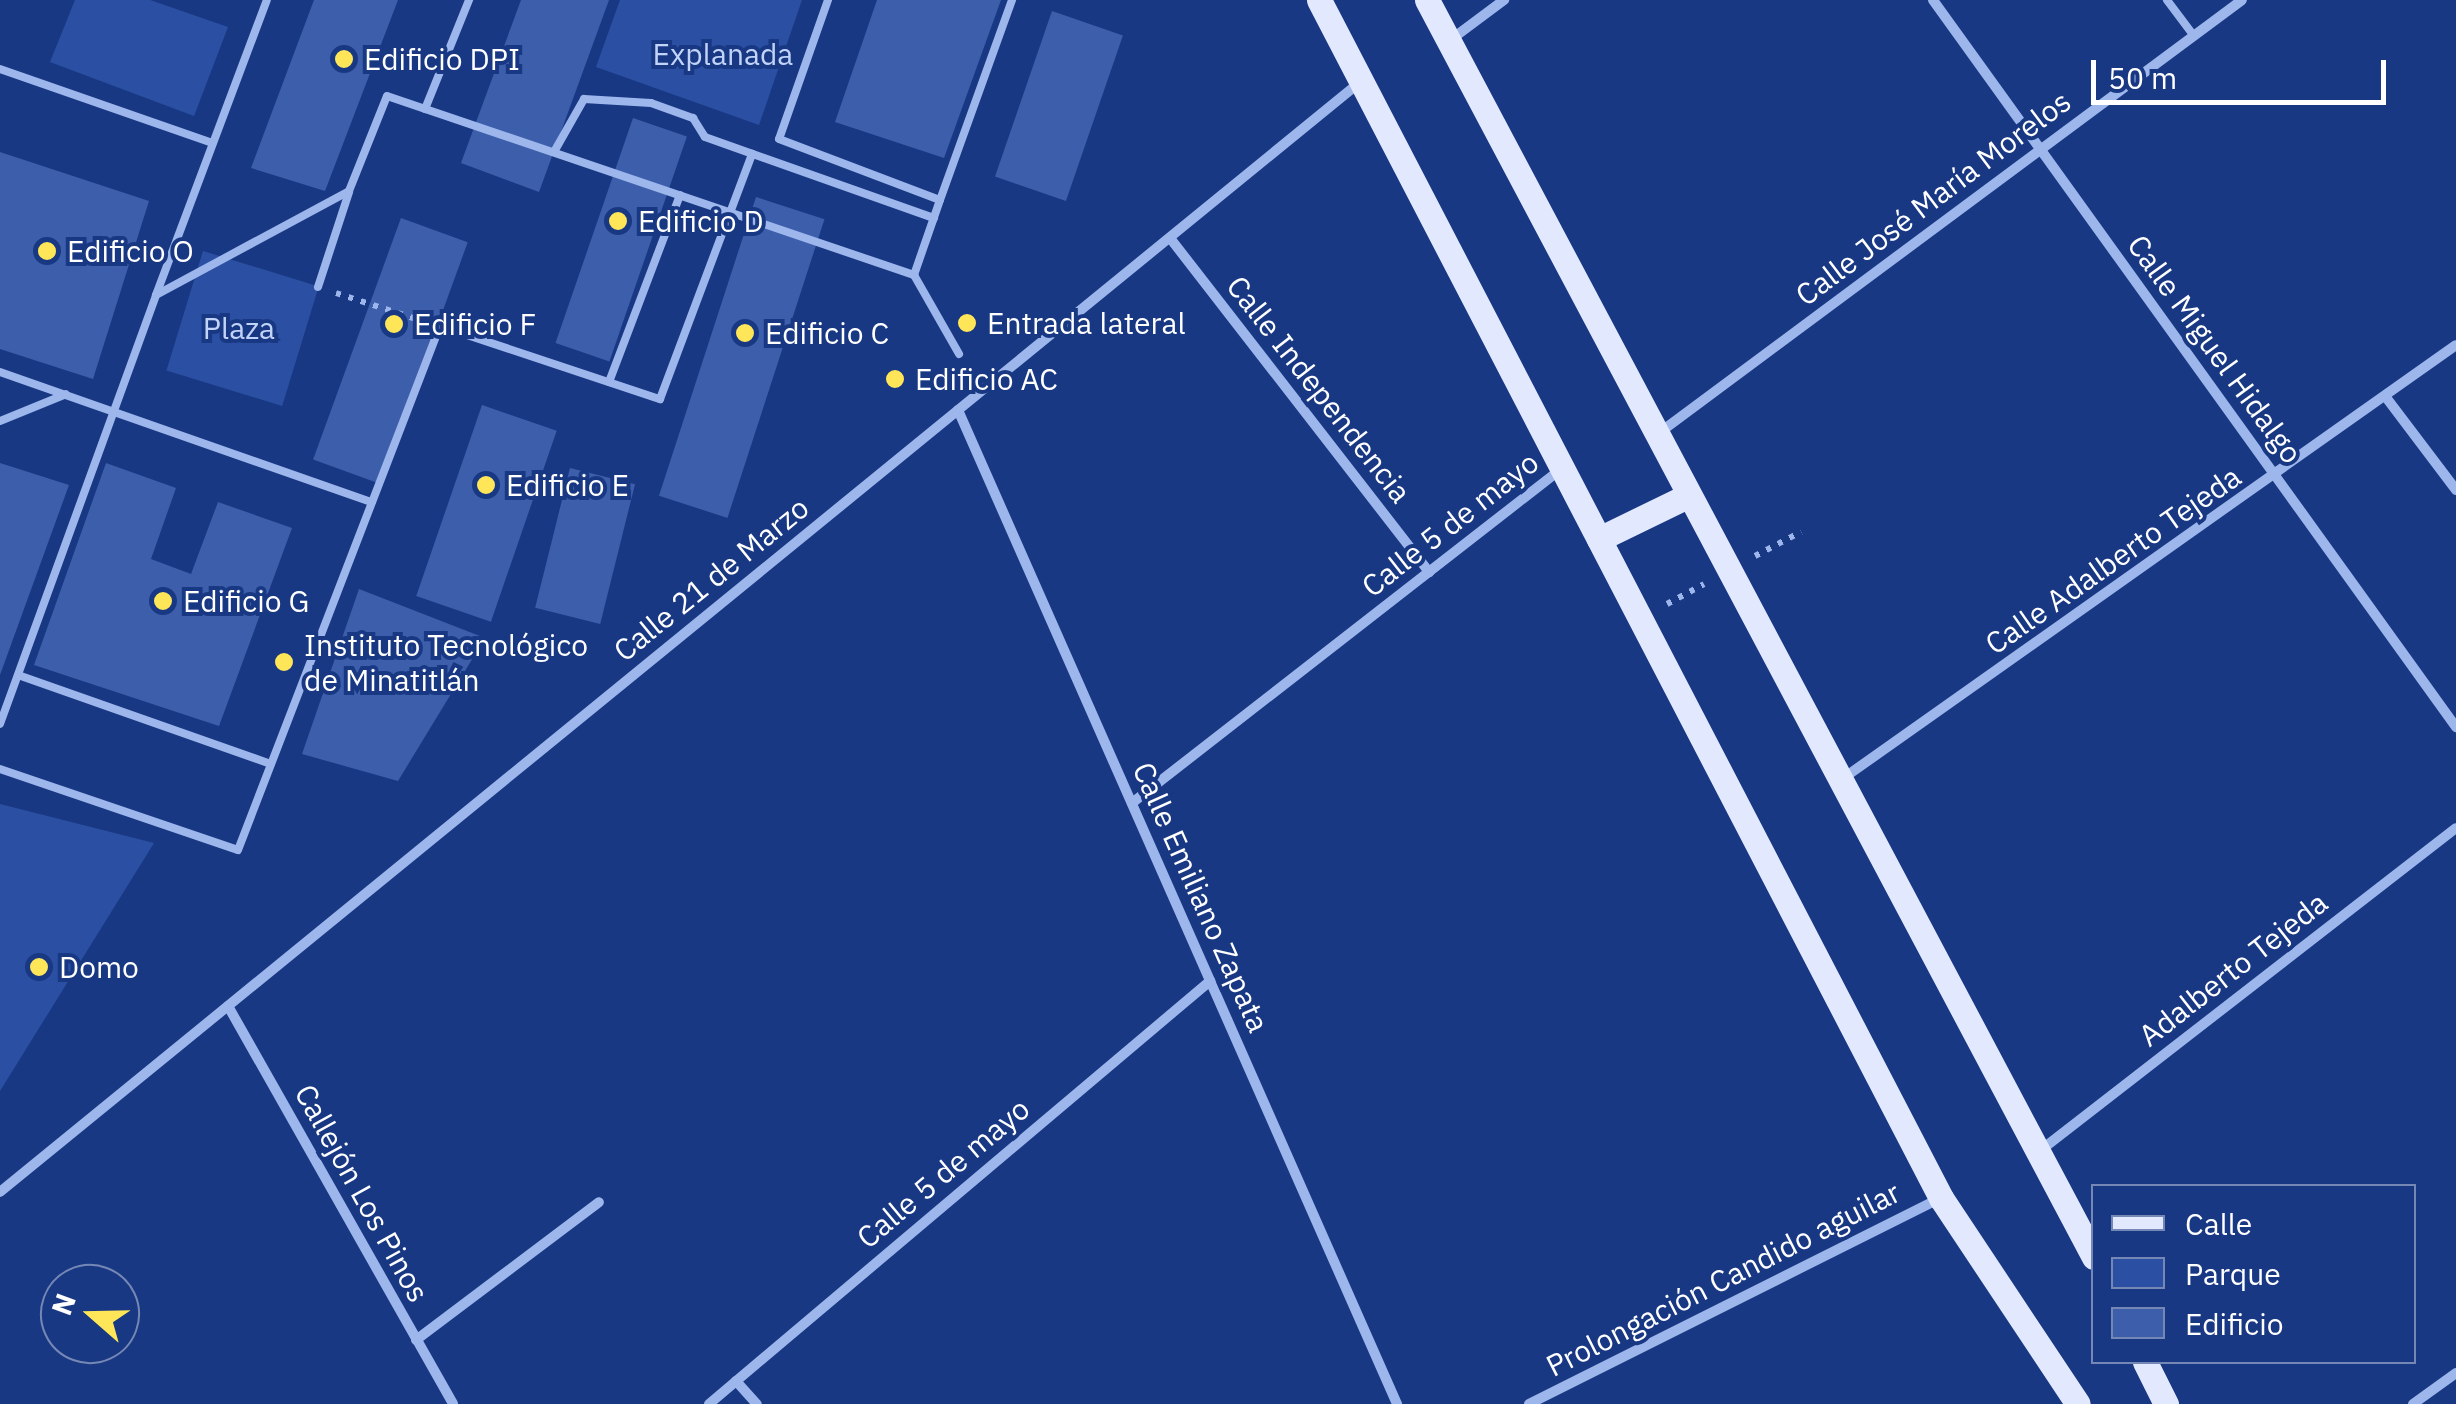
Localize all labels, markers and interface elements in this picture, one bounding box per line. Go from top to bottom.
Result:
park label: Explanada [653,36,793,72]
scale bar [2096,40,2391,102]
place label: Edificio DPI [364,41,520,77]
marker: Edificio DPI [333,48,355,70]
text: 50 m [2108,58,2177,97]
street label: Calle José María Morelos [1789,83,2077,313]
place label: Edificio D [638,203,764,239]
marker: Edificio D [607,210,629,232]
street label: Calle Miguel Hidalgo [2120,228,2310,470]
place label: Edificio O [67,233,194,269]
marker: Edificio O [36,240,58,262]
street label: Calle Independencia [1219,268,1419,510]
place label: Entrada lateral [987,305,1186,341]
place label: Edificio F [414,306,536,342]
park label: Plaza [203,310,275,346]
marker: Entrada lateral [956,312,978,334]
marker: Edificio F [383,313,405,335]
place label: Edificio C [765,315,889,351]
marker: Edificio C [734,322,756,344]
place label: Edificio AC [915,361,1058,397]
marker: Edificio AC [884,368,906,390]
street label: Calle 5 de mayo [1355,444,1545,604]
street label: Calle Adalberto Tejeda [1978,458,2248,662]
place label: Edificio E [506,467,629,503]
marker: Edificio E [475,474,497,496]
street label: Calle 21 de Marzo [606,489,816,669]
place label: Edificio G [183,583,309,619]
marker: Edificio G [152,590,174,612]
place label: Instituto Tecnológico de Minatitlán [304,627,588,698]
marker: Instituto Tecnológico de Minatitlán [273,651,295,673]
street label: Calle Emiliano Zapata [1125,757,1277,1037]
street label: Adalberto Tejeda [2132,884,2334,1054]
place label: Domo [59,949,139,985]
marker: Domo [28,956,50,978]
street label: Callejón Los Pinos [287,1078,437,1308]
street label: Calle 5 de mayo [849,1090,1037,1256]
street label: Prolongación Candido aguilar [1540,1174,1906,1384]
legend [2091,1184,2416,1364]
text: Calle [2185,1204,2252,1243]
text: Parque [2185,1254,2281,1293]
north arrow [40,1264,140,1364]
text: N [42,1288,84,1320]
text: Edificio [2185,1304,2284,1343]

